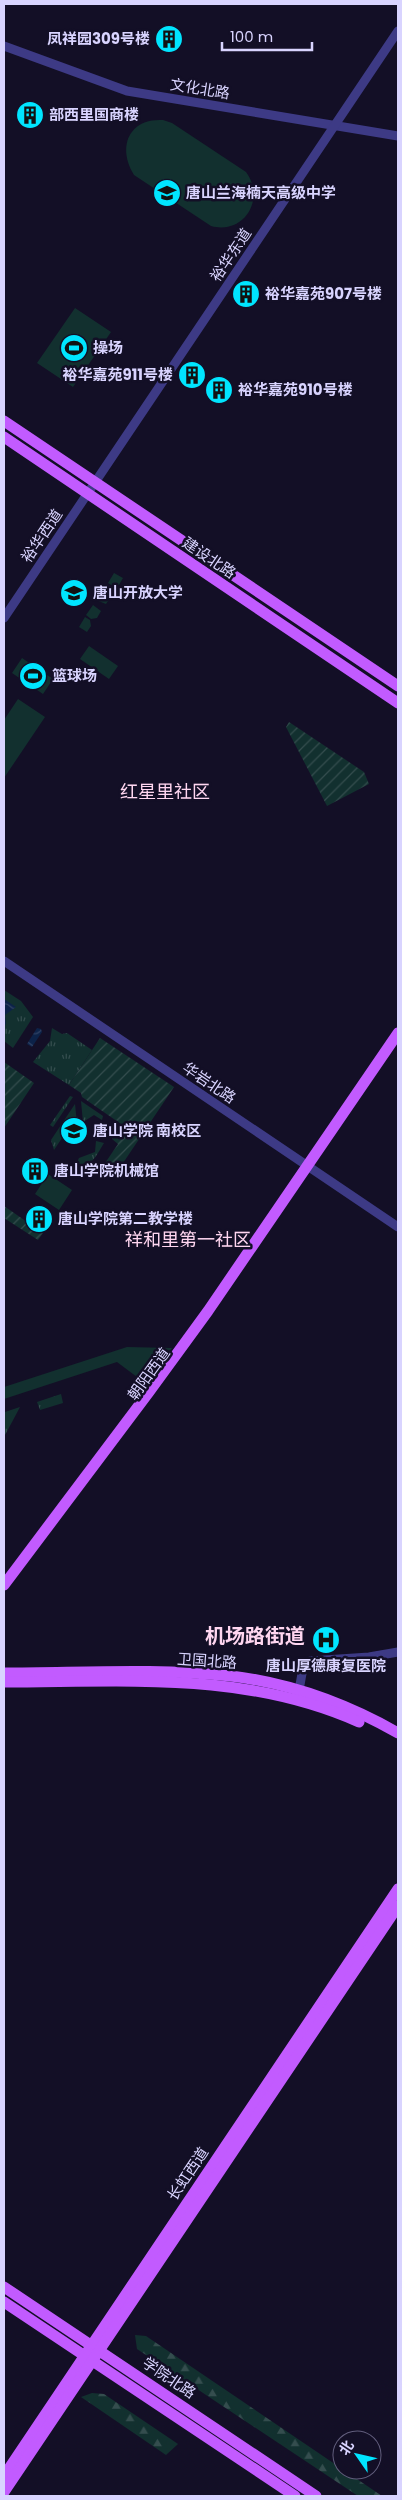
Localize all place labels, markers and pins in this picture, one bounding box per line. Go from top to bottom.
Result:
building icon: 凤祥园309号楼 [154,24,184,54]
place label: 凤祥园309号楼 [47,28,150,49]
building icon: 部西里国商楼 [15,100,45,130]
place label: 部西里国商楼 [49,104,139,125]
school or university icon: 唐山兰海楠天高级中学 [152,178,182,208]
place label: 唐山兰海楠天高级中学 [186,182,336,203]
building icon: 裕华嘉苑907号楼 [231,279,261,309]
place label: 裕华嘉苑907号楼 [265,283,382,304]
sports icon: 操场 [59,333,89,363]
place label: 操场 [93,337,123,358]
building icon: 裕华嘉苑911号楼 [177,360,207,390]
place label: 裕华嘉苑911号楼 [62,364,173,385]
building icon: 裕华嘉苑910号楼 [204,375,234,405]
place label: 裕华嘉苑910号楼 [238,379,353,400]
school or university icon: 唐山开放大学 [59,578,89,608]
place label: 唐山开放大学 [93,582,183,603]
sports icon: 篮球场 [18,661,48,691]
place label: 篮球场 [52,665,97,686]
school or university icon: 唐山学院 南校区 [59,1116,89,1146]
place label: 唐山学院 南校区 [93,1120,201,1141]
building icon: 唐山学院机械馆 [20,1156,50,1186]
place label: 唐山学院机械馆 [54,1160,159,1181]
building icon: 唐山学院第二教学楼 [24,1204,54,1234]
place label: 唐山学院第二教学楼 [58,1208,193,1229]
hospital icon: 唐山厚德康复医院 [311,1625,341,1655]
place label: 唐山厚德康复医院 [266,1655,386,1676]

